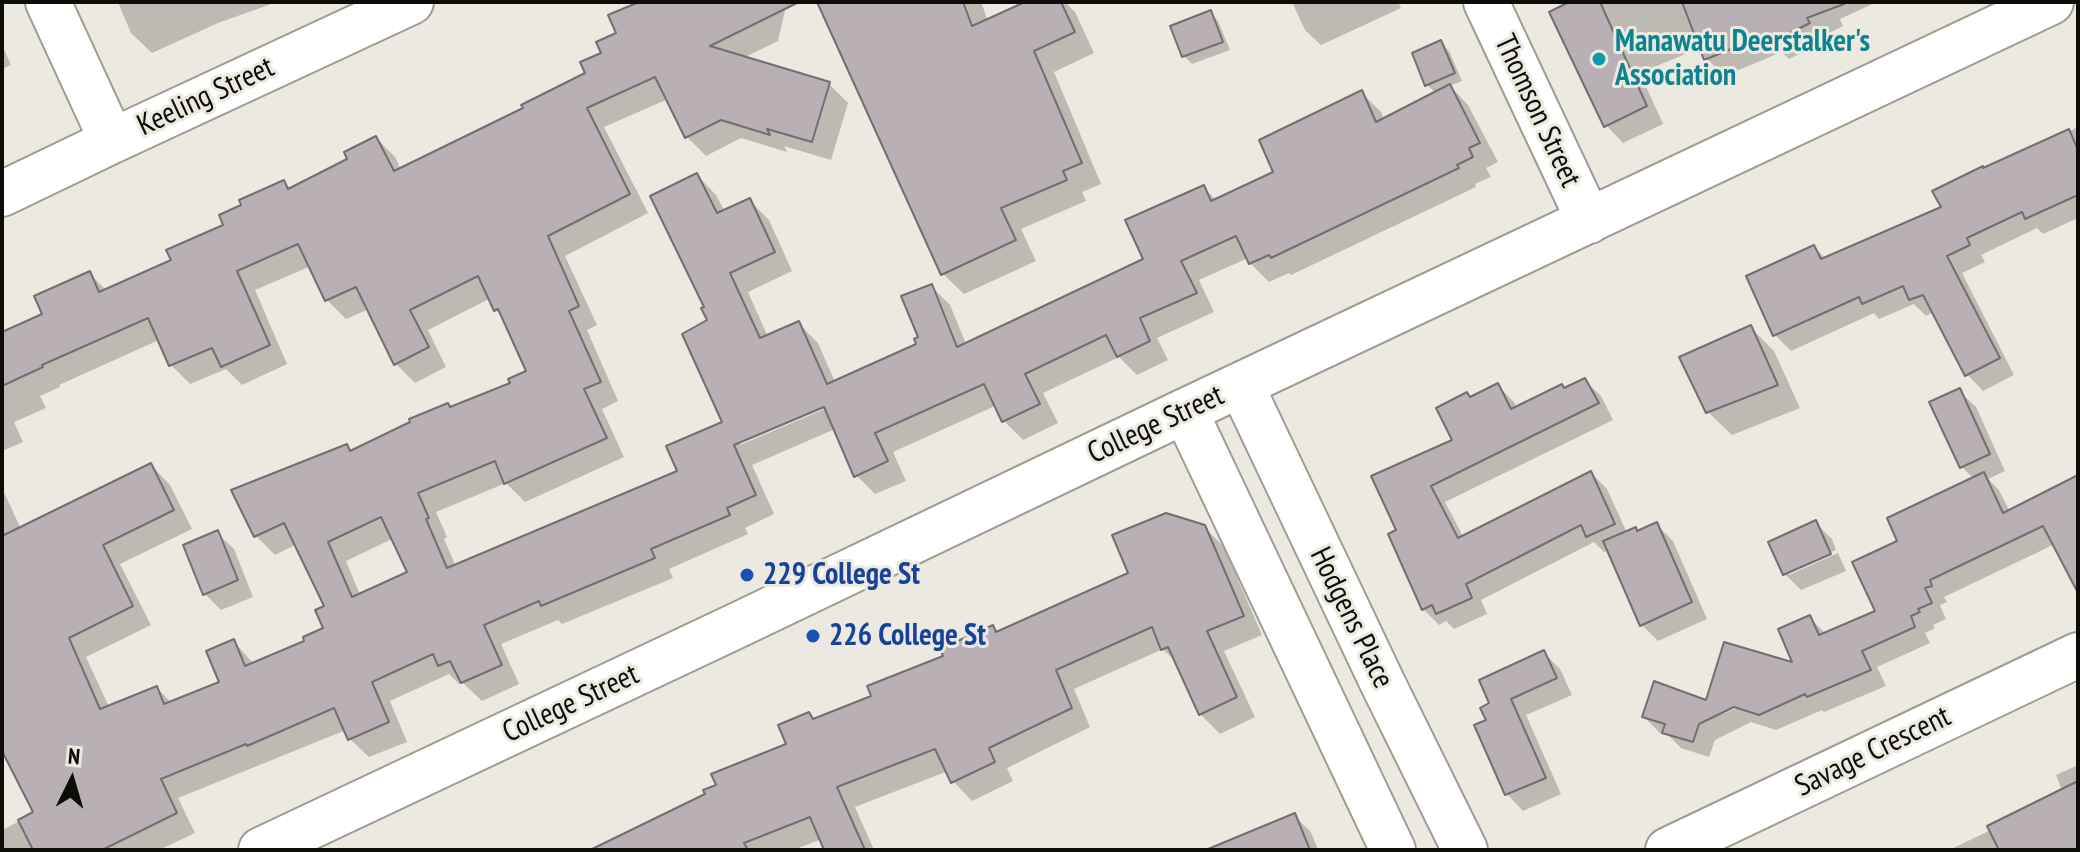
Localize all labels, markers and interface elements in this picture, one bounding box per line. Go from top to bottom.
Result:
place label: Manawatu Deerstalker's Association [1615,24,1870,94]
street label: Thomson Street [1486,29,1588,193]
street label: Keeling Street [132,50,280,144]
marker: Manawatu Deerstalker's Association [1590,50,1608,68]
street label: College Street [1082,378,1230,472]
street label: Hodgens Place [1301,542,1401,694]
place label: 229 College St [763,557,920,593]
marker: 229 College St [738,566,756,584]
place label: 226 College St [829,618,986,654]
marker: 226 College St [804,627,822,645]
street label: College Street [497,657,645,751]
street label: Savage Crescent [1789,699,1957,805]
north arrow [32,740,112,820]
text: N [67,742,81,771]

